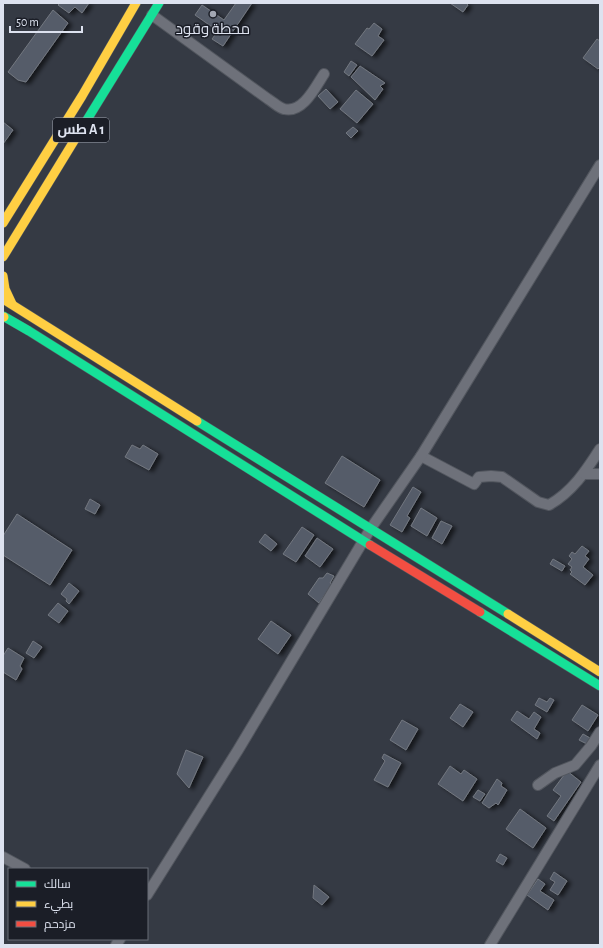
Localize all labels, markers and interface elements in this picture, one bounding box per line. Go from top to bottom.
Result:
scale bar [10,8,82,34]
marker: محطة وقود [208,9,218,19]
text: 50 m [16,16,39,28]
place label: محطة وقود [176,22,250,38]
road number: طس A 1 [53,118,109,142]
legend [8,868,148,940]
text: سالك [44,878,71,890]
text: بطيء [44,898,73,914]
text: مزدحم [44,918,76,932]

